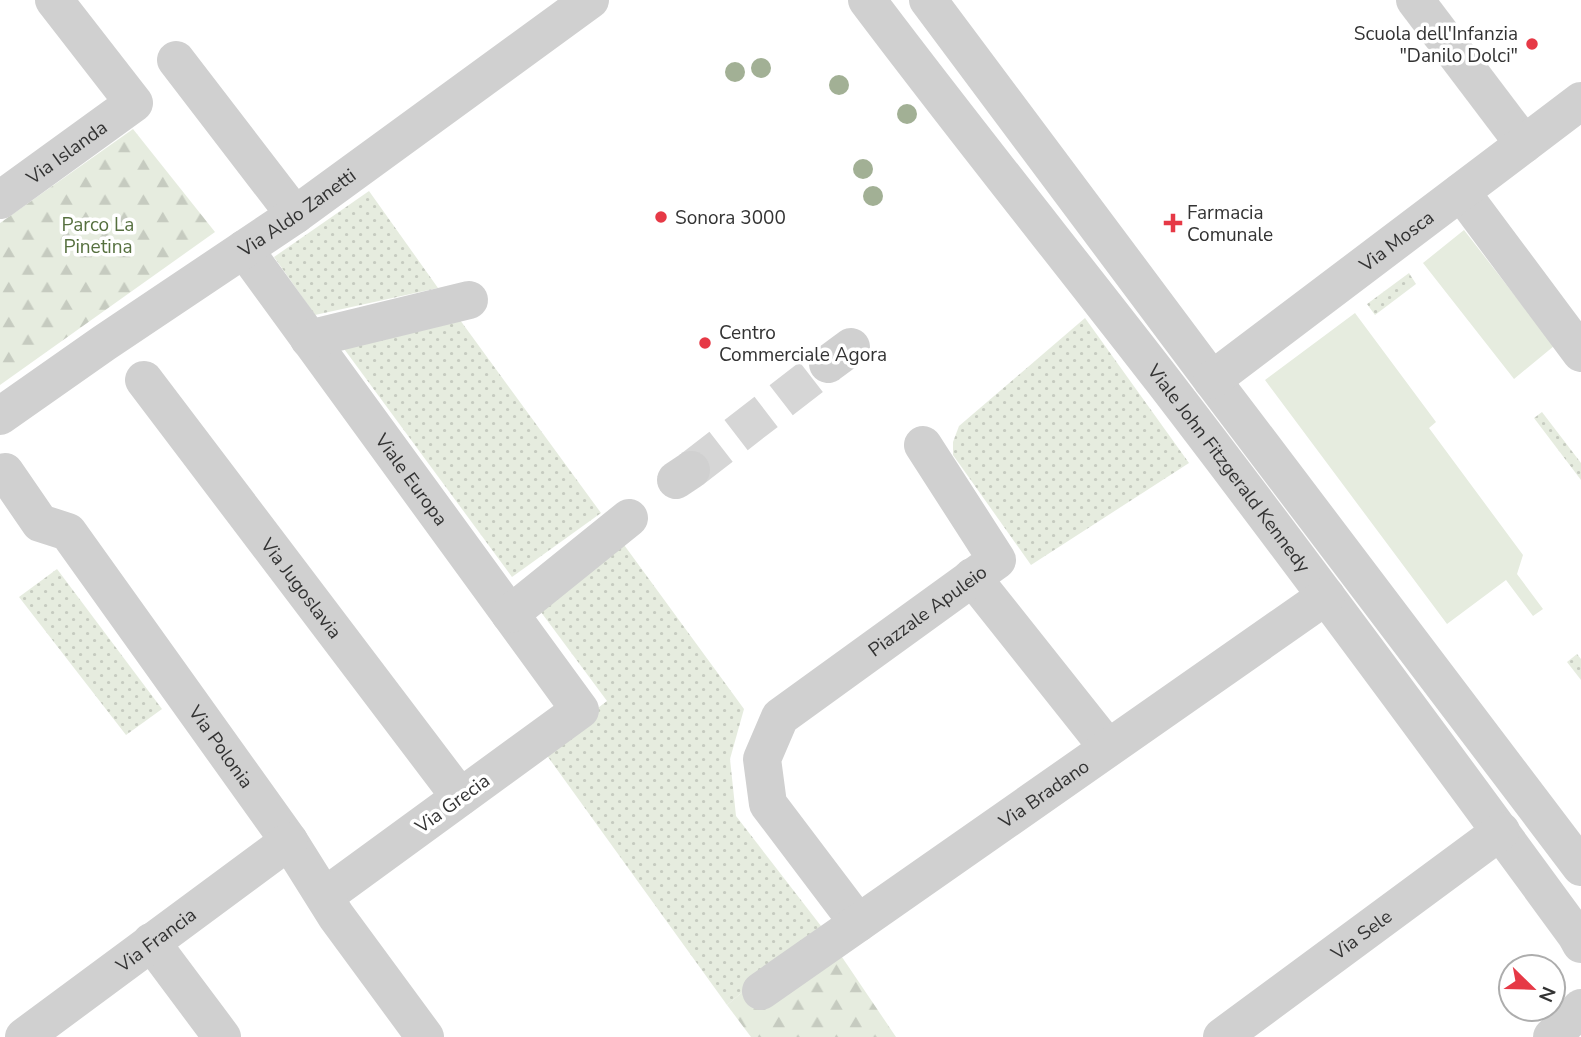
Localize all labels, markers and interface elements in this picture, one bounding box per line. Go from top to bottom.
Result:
place label: Scuola dell'Infanzia "Danilo Dolci" [1354,21,1518,69]
marker: Scuola dell'Infanzia "Danilo Dolci" [1524,36,1540,52]
street label: Via Islanda [20,115,113,191]
street label: Via Aldo Zanetti [233,163,361,264]
place label: Farmacia Comunale [1187,200,1273,248]
place label: Sonora 3000 [675,205,786,231]
street label: Via Mosca [1353,205,1440,279]
marker: Sonora 3000 [653,209,669,225]
park label: Parco La Pinetina [62,212,134,260]
marker: Farmacia Comunale [1165,215,1181,231]
place label: Centro Commerciale Agora [719,320,887,368]
marker: Centro Commerciale Agora [697,335,713,351]
street label: Viale John Fitzgerald Kennedy [1140,358,1316,578]
street label: Viale Europa [368,428,453,531]
street label: Via Jugoslavia [254,532,347,644]
street label: Piazzale Apuleio [863,559,993,663]
street label: Via Polonia [182,700,259,794]
street label: Via Bradano [993,754,1095,835]
street label: Via Grecia [409,768,495,840]
street label: Via Francia [110,902,202,979]
street label: Via Sele [1325,904,1398,967]
north arrow [1497,953,1567,1023]
text: N [1532,983,1561,1006]

